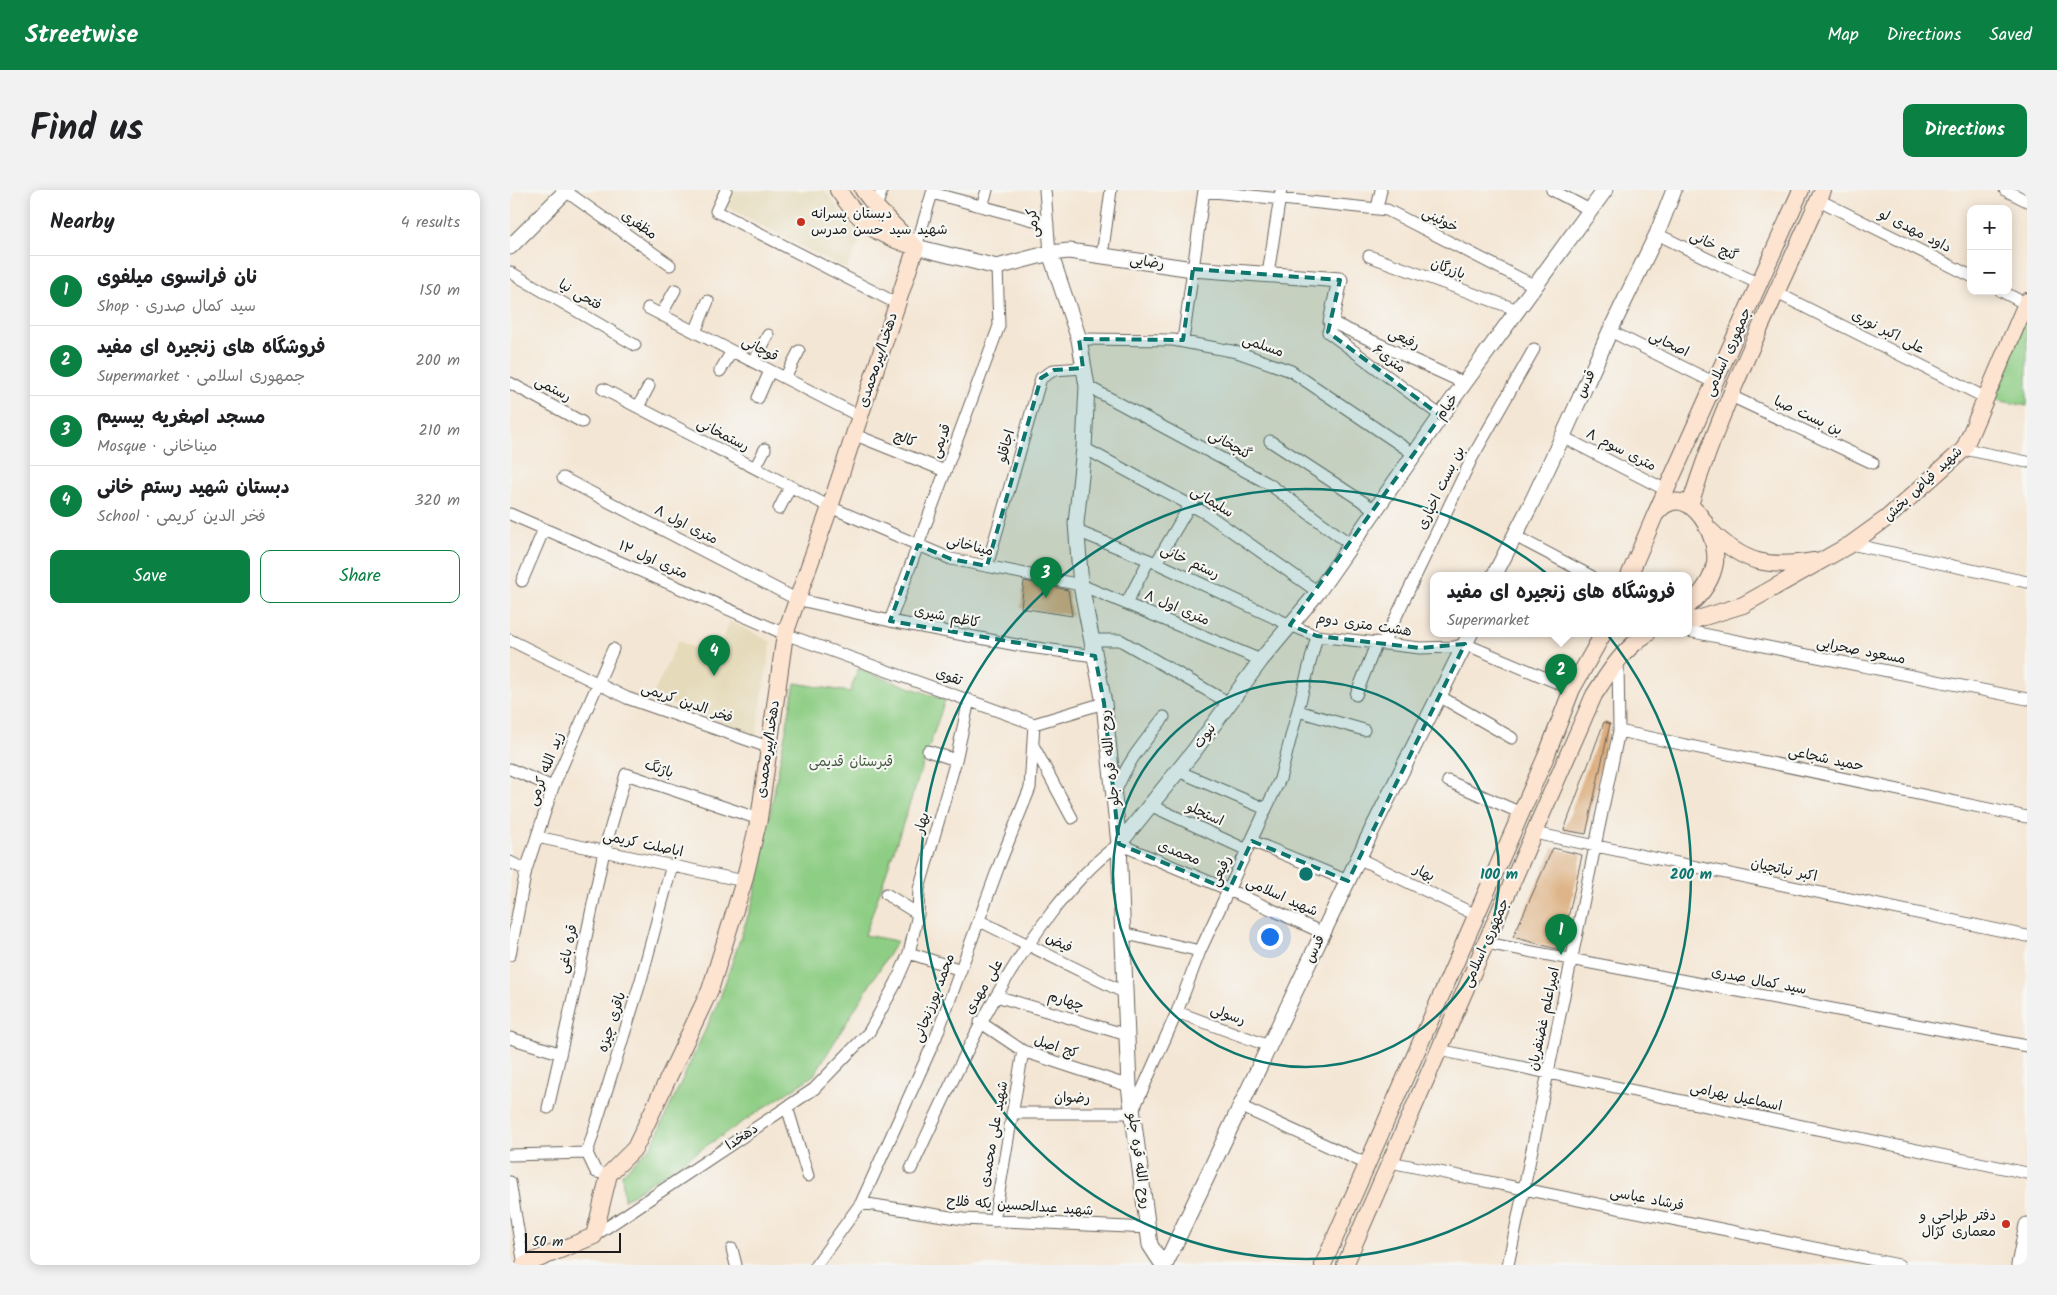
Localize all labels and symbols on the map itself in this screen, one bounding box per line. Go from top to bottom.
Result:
street label: خوئینی [1418,202,1462,238]
place label: دبستان پسرانه شهید سید حسن مدرس [811,203,947,241]
street label: داود مهدی لو [1874,203,1955,259]
street label: مظفری [616,205,662,245]
street label: کرمی [1021,207,1045,239]
marker: دبستان پسرانه شهید سید حسن مدرس [795,216,807,228]
street label: گنج خانی [1686,225,1742,267]
street label: رضایی [1128,249,1166,275]
street label: بازرگان [1428,253,1468,285]
street label: فتحی نیا [554,274,606,316]
street label: جمهوری اسلامی [1699,304,1757,400]
street label: علی اکبر نوری [1848,304,1928,360]
street label: دهخدا/پیرمحمدی [852,310,904,410]
street label: رفیعی [1385,322,1423,356]
street label: اصحابی [1645,325,1693,363]
street label: مسلمی [1239,329,1287,363]
street label: قوچانی [738,330,782,368]
street label: ۶متری [1367,339,1411,379]
street label: قدس [1570,366,1602,402]
street label: رستمی [531,370,575,408]
street label: خیام [1430,389,1464,425]
street label: بن بست صبا [1770,391,1846,441]
street label: رستمخانی [693,412,753,458]
street label: قدیمی [925,421,957,461]
street label: ۸ متری سوم [1582,423,1660,477]
street label: گنجخانی [1204,424,1256,466]
street label: کالج [891,425,919,453]
street label: اجاقلو [991,427,1021,466]
street label: شهید فیاض بخش [1878,441,1968,527]
street label: بن بست اخباری [1411,443,1471,533]
street label: سلیمانی [1186,480,1238,524]
street label: ۸ متری اول [650,500,722,550]
street label: میناخانی [944,530,996,562]
street label: ۱۲ متری اول [615,535,691,585]
street label: رستم خانی [1157,539,1223,585]
pin: 3 [1030,557,1062,598]
street label: ۸ متری اول [1141,584,1213,632]
street label: کاظم شیری [912,600,982,634]
street label: هشت متری دوم [1315,607,1413,643]
street label: مسعود صحرایی [1815,632,1907,670]
pin: 4 [698,635,730,676]
pin: 2 [1545,654,1577,695]
street label: تقوی [932,662,966,692]
street label: فخر الدین کریمی [638,677,736,729]
street label: دهخدا/پیرمحمدی [750,699,786,799]
street label: روح الله قره جلو [1094,709,1126,808]
street label: نبوت [1188,719,1222,753]
street label: زید الله کرمی [522,729,570,809]
street label: حمید شجاعی [1786,740,1866,778]
park label: قبرستان قدیمى [809,751,893,773]
street label: باژنگ [641,754,677,784]
street label: استجلو [1182,795,1227,832]
street label: بهار [908,810,936,837]
street label: اباصلت کریمی [601,825,685,863]
street label: محمدی [1154,834,1204,872]
street label: رفیعی [1204,852,1238,890]
street label: اکبر نباتچیان [1749,852,1819,888]
street label: بهار [1409,858,1438,888]
text: 100 m [1480,863,1518,887]
text: 200 m [1670,863,1712,887]
centre of rings [1297,865,1315,883]
street label: شهید اسلامی [1243,871,1321,923]
street label: جمهوری اسلامی [1457,895,1515,991]
pin: 1 [1545,914,1577,955]
street label: قره باغی [552,923,584,975]
your location [1257,924,1283,950]
street label: فیض [1042,927,1076,959]
street label: قدس [1299,931,1331,967]
street label: محمد پورزنجانی [907,950,961,1046]
street label: علی مهدی [959,955,1009,1019]
street label: سید کمال صدری [1709,961,1809,1001]
street label: امیراعلم غضنفریان [1522,965,1566,1073]
street label: چهارم [1045,985,1087,1017]
street label: باقری چیزه [592,989,632,1055]
street label: رسولی [1207,998,1249,1032]
street label: کج اصل [1031,1030,1081,1064]
street label: اسماعیل بهرامی [1688,1077,1784,1117]
street label: شهید علی محمدی [974,1079,1014,1189]
street label: رضوان [1054,1087,1090,1109]
street label: روح الله قره جلو [1121,1111,1157,1210]
street label: دهخدا [721,1118,763,1156]
street label: فرشاد عباسی [1608,1181,1686,1217]
street label: شهید عبدالحسین یکه فلاح [946,1190,1094,1222]
place label: دفتر طراحى و معمارى کژال [1919,1205,1996,1243]
marker: دفتر طراحى و معمارى کژال [2000,1218,2012,1230]
scale bar [525,1230,621,1253]

